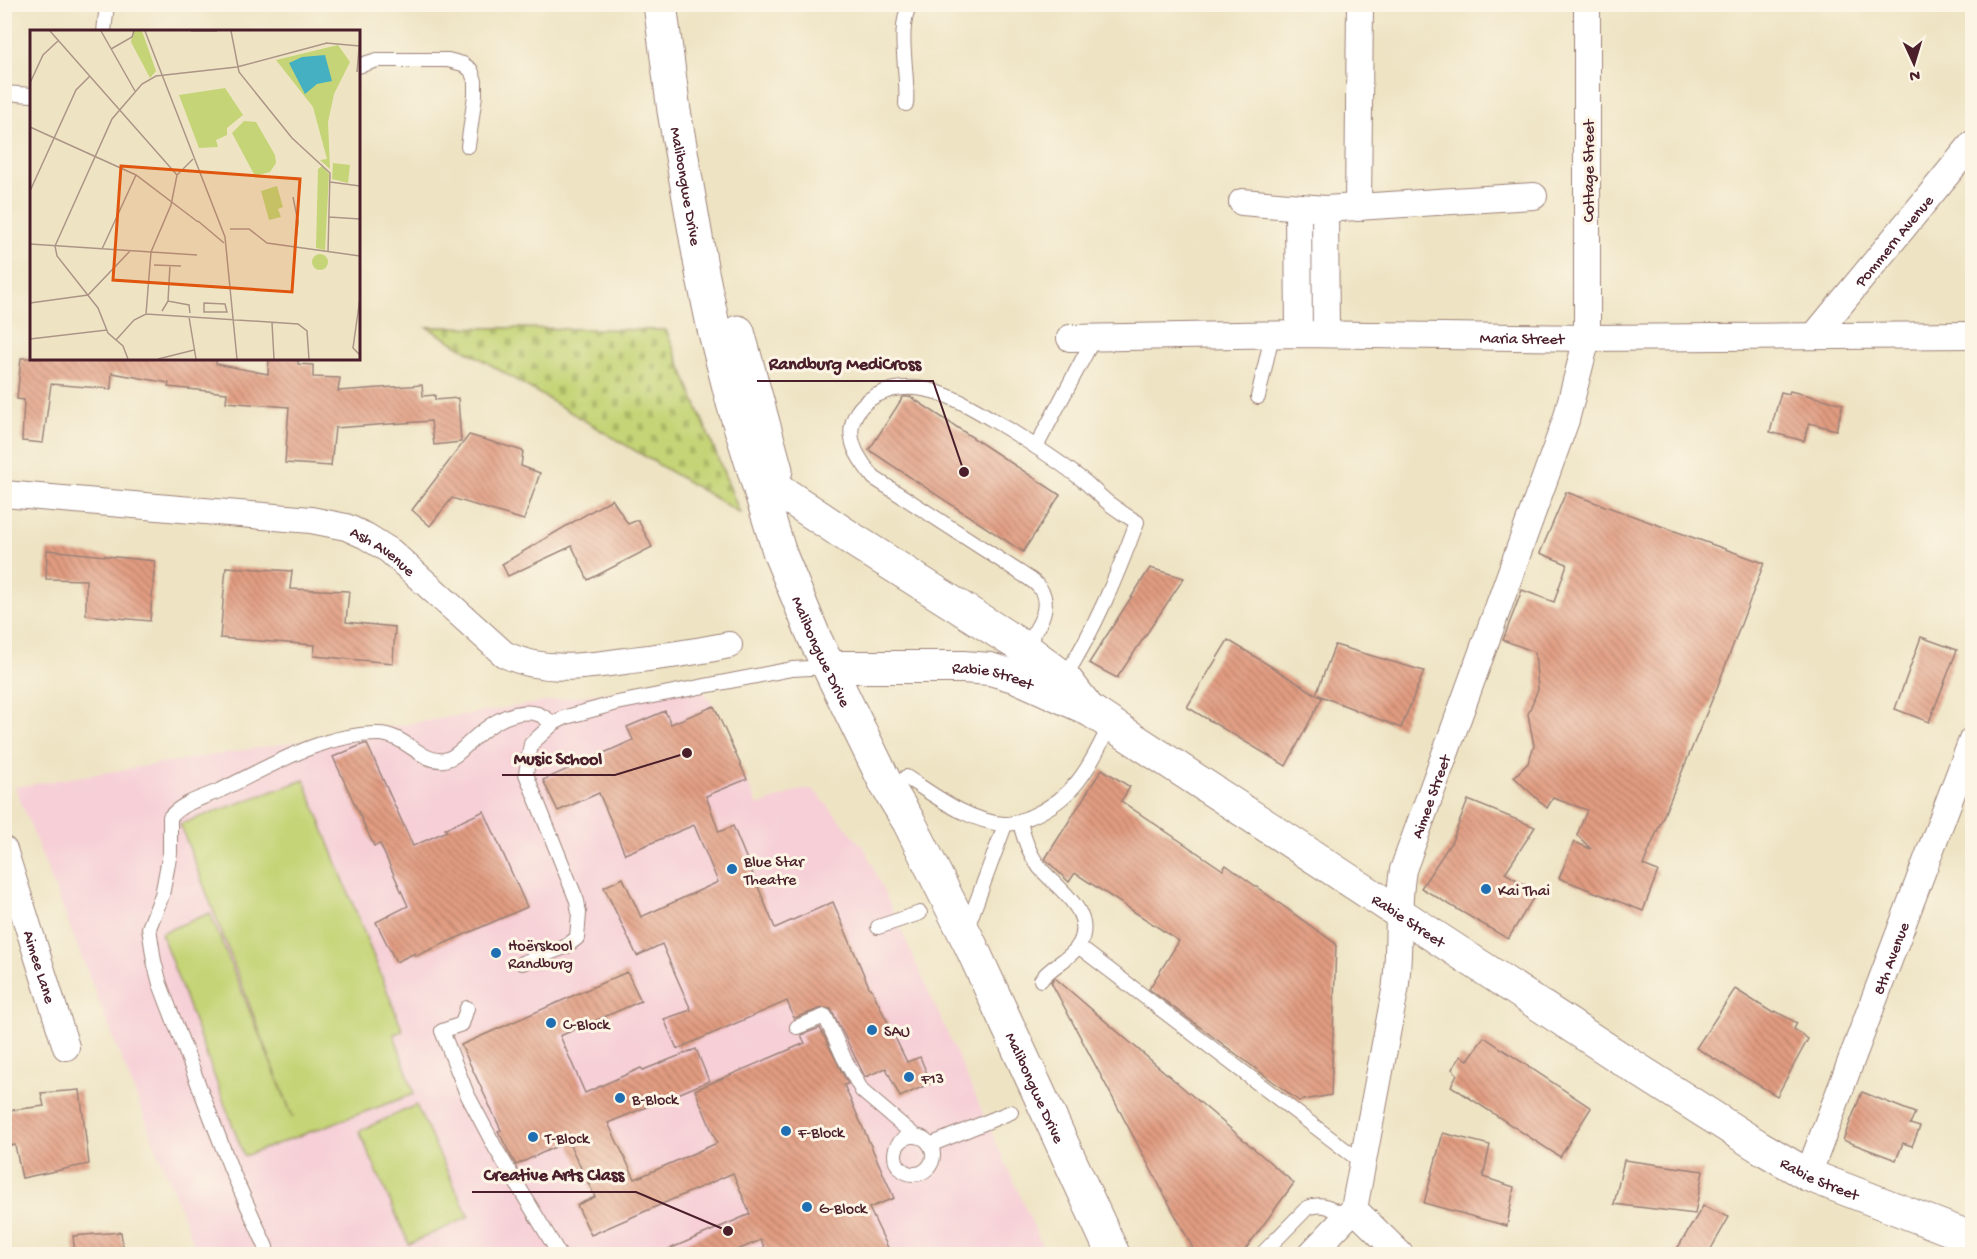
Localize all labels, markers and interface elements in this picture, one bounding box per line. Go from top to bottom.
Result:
inset map [30,30,360,360]
north arrow [1884,33,1944,93]
text: N [1908,65,1921,84]
street label: Cottage Street [1581,118,1600,222]
street label: Malibongwe Drive [664,126,703,248]
street label: Pommern Avenue [1852,192,1940,293]
street label: Maria Street [1480,331,1566,351]
callout: Randburg MediCross [757,345,933,381]
text: Randburg MediCross [768,355,923,376]
street label: Ash Avenue [346,524,418,583]
street label: Malibongwe Drive [785,594,853,712]
street label: Rabie Street [952,661,1037,697]
callout: Music School [502,739,615,775]
text: Music School [514,750,602,771]
street label: Aimee Street [1409,752,1457,842]
place label: Blue Star Theatre [743,854,805,891]
marker: Blue Star Theatre [725,862,739,876]
marker: Kai Thai [1479,882,1493,896]
place label: Kai Thai [1498,883,1550,902]
street label: Rabie Street [1367,891,1449,954]
street label: 8th Avenue [1871,920,1916,998]
street label: Aimee Lane [17,929,58,1007]
place label: Hoërskool Randburg [508,938,573,975]
marker: Hoërskool Randburg [489,946,503,960]
marker: C-Block [544,1016,558,1030]
place label: C-Block [563,1017,611,1036]
marker: SAU [865,1023,879,1037]
place label: SAU [884,1024,910,1043]
street label: Malibongwe Drive [999,1030,1067,1148]
marker: F13 [902,1070,916,1084]
place label: F13 [920,1071,944,1090]
marker: B-Block [613,1091,627,1105]
place label: B-Block [631,1092,680,1111]
marker: F-Block [779,1124,793,1138]
place label: F-Block [797,1125,846,1144]
marker: T-Block [526,1130,540,1144]
place label: T-Block [544,1131,591,1150]
street label: Rabie Street [1776,1155,1862,1207]
callout: Creative Arts Class [472,1156,636,1192]
text: Creative Arts Class [483,1166,626,1187]
marker: G-Block [800,1200,814,1214]
place label: G-Block [819,1201,869,1220]

